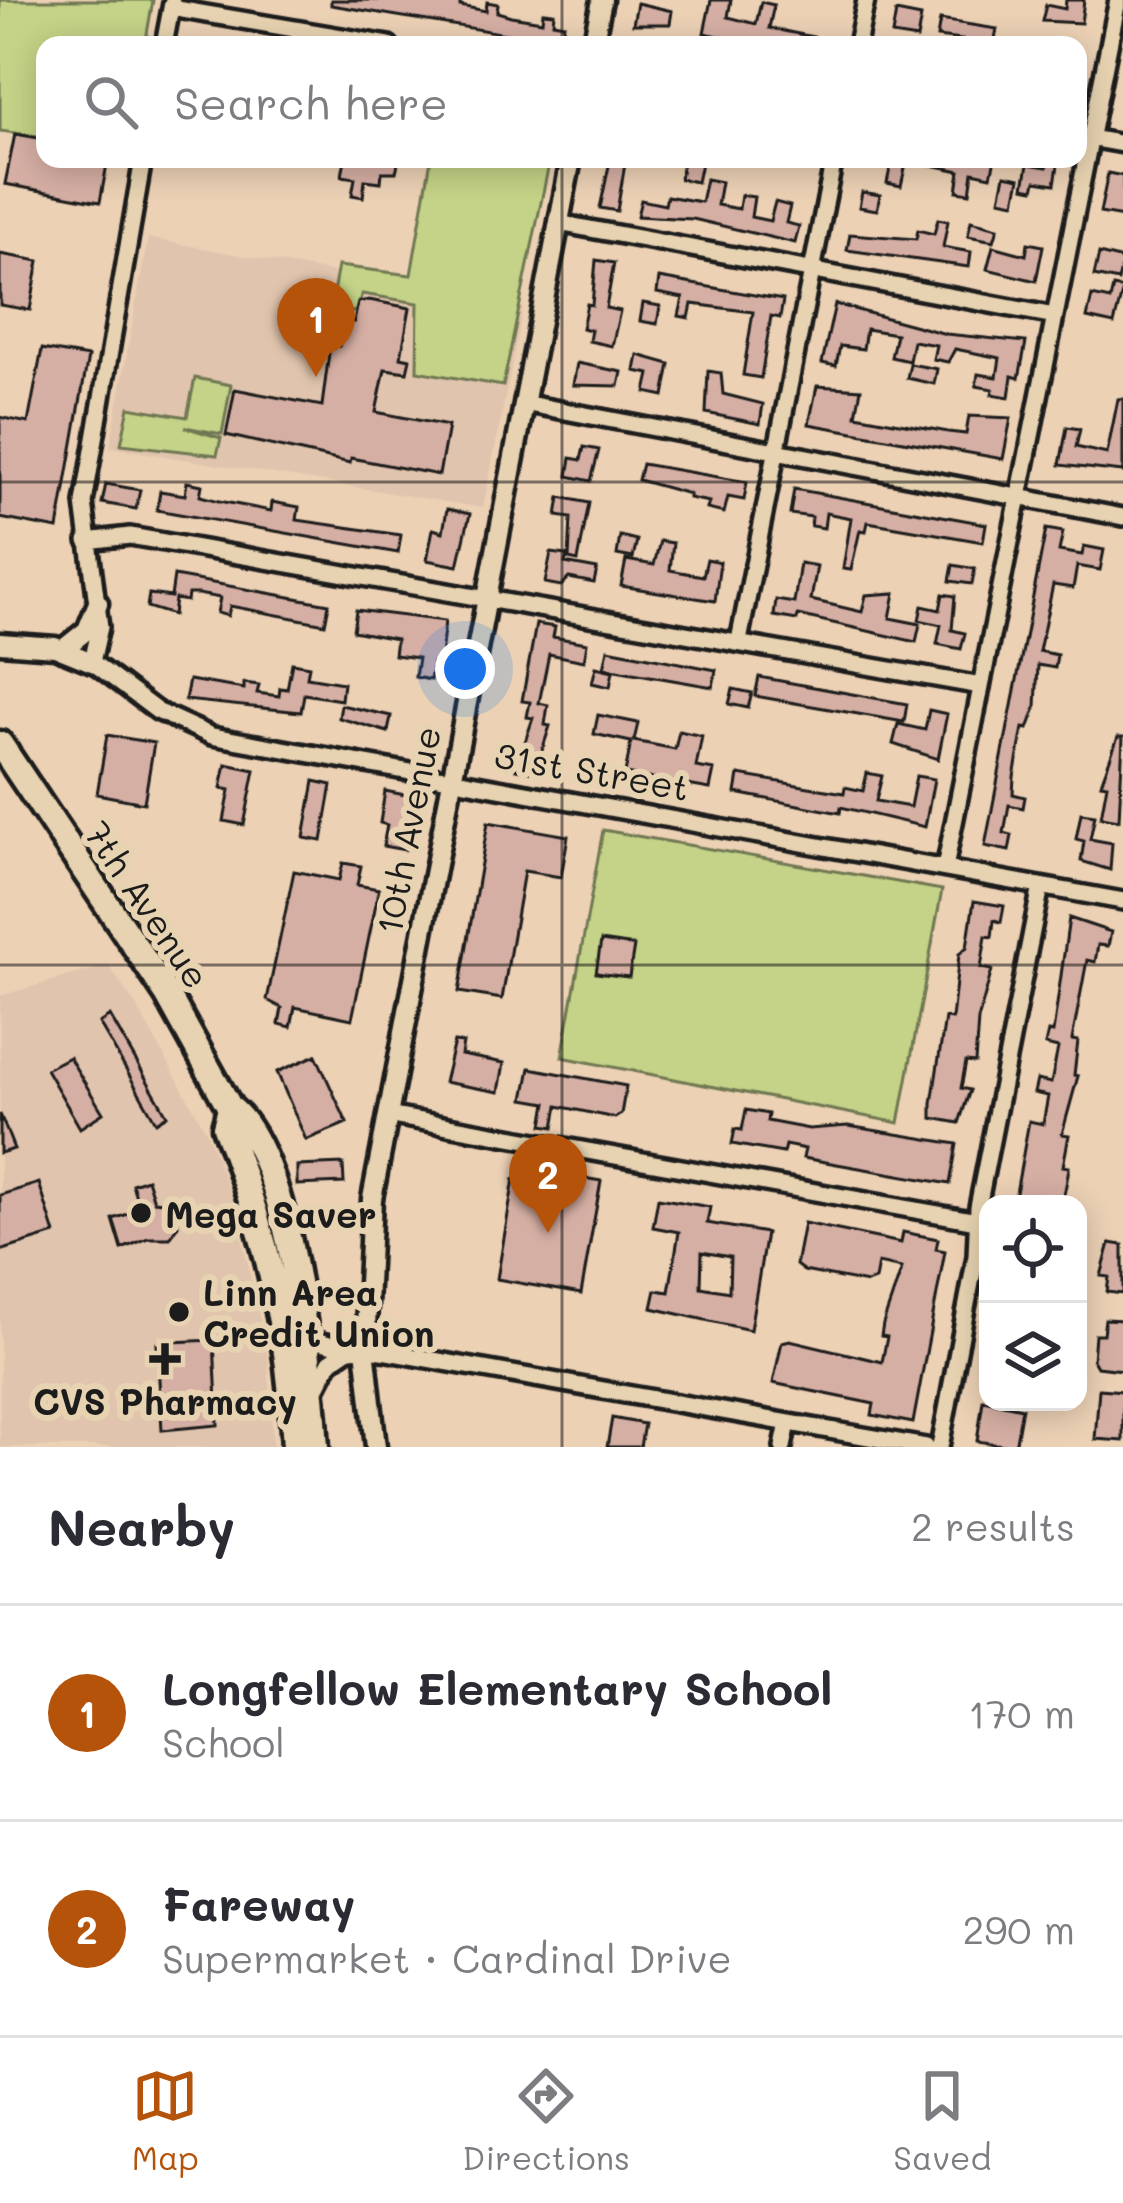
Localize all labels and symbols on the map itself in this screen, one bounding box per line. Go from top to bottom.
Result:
pin: 1 [277,278,355,377]
your location [435,639,495,699]
street label: 10th Avenue [364,722,450,938]
street label: 31st Street [491,730,693,810]
street label: 7th Avenue [75,811,221,997]
pin: 2 [509,1134,587,1233]
place label: Mega Saver [165,1190,376,1237]
marker: Mega Saver [128,1200,154,1226]
place label: Linn Area Credit Union [203,1268,435,1356]
marker: Linn Area Credit Union [166,1299,192,1325]
marker: CVS Pharmacy [152,1346,178,1372]
place label: CVS Pharmacy [33,1377,297,1425]

